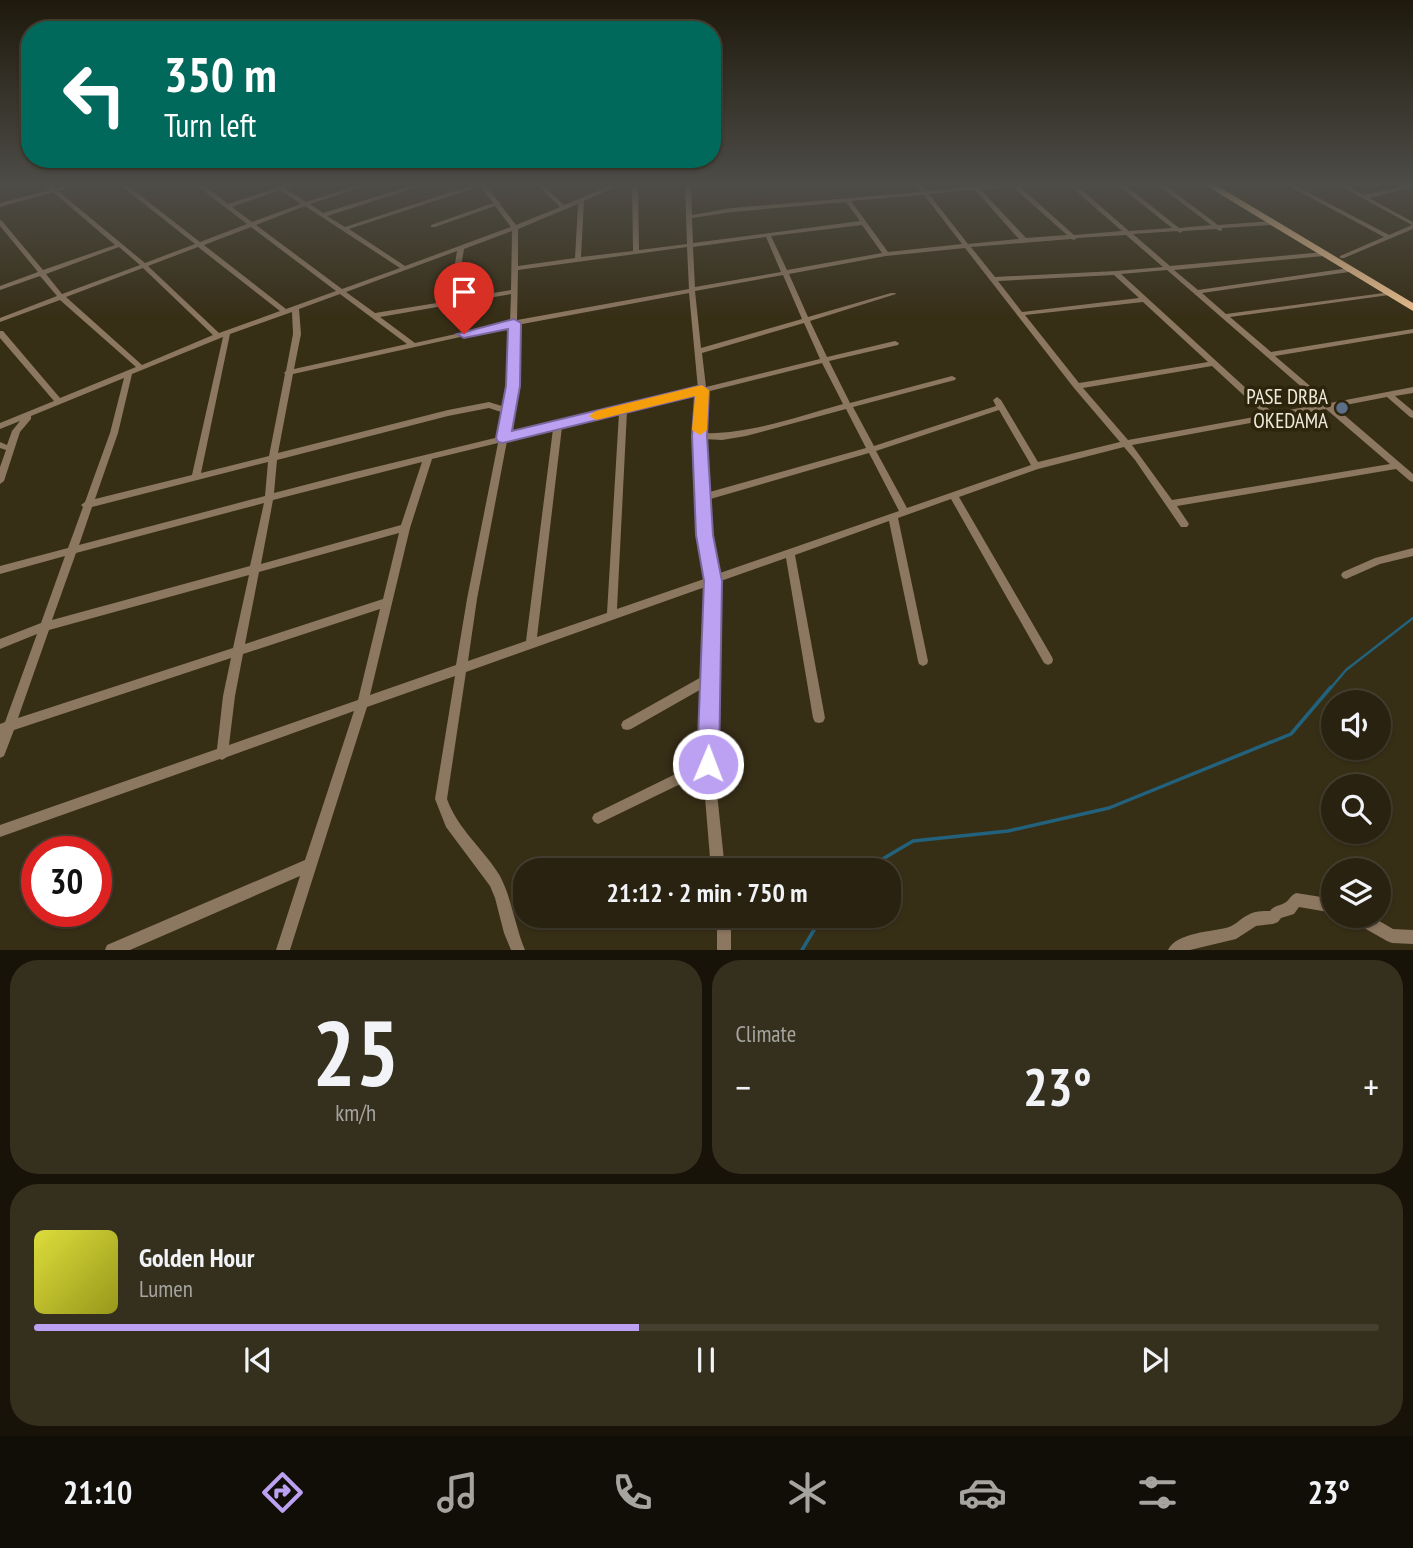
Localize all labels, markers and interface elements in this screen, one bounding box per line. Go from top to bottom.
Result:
text: 350 m [164,42,277,106]
icon: left [49,49,140,140]
text: Turn left [164,104,256,146]
pin [434,262,494,334]
icon: arrive [445,273,483,311]
place label: PASE DRBA OKEDAMA [1246,383,1328,434]
marker: PASE DRBA OKEDAMA [1334,400,1350,416]
map controls [1321,690,1391,928]
button: sound [1321,690,1391,760]
position arrow [671,727,745,801]
button: search [1321,774,1391,844]
speed limit sign: 30 [21,836,112,927]
button: layers [1321,858,1391,928]
text: 21:12 · 2 min · 750 m [607,876,807,909]
text: 25 [312,993,399,1111]
text: Climate [736,1019,796,1048]
text: 23° [1023,1053,1092,1120]
text: − [736,1062,751,1111]
text: + [1363,1062,1379,1111]
text: km/h [335,1098,376,1127]
text: Golden Hour [139,1241,254,1274]
text: Lumen [139,1274,193,1303]
icon: previous [239,1341,277,1379]
icon: pause [687,1341,725,1379]
icon: next [1136,1341,1174,1379]
icon: directions [258,1468,307,1517]
icon: music [433,1468,482,1517]
icon: phone [608,1468,657,1517]
icon: climate [783,1468,832,1517]
icon: car [958,1468,1007,1517]
icon: filters [1133,1468,1182,1517]
text: 21:10 [63,1471,132,1513]
text: 23° [1308,1471,1350,1513]

